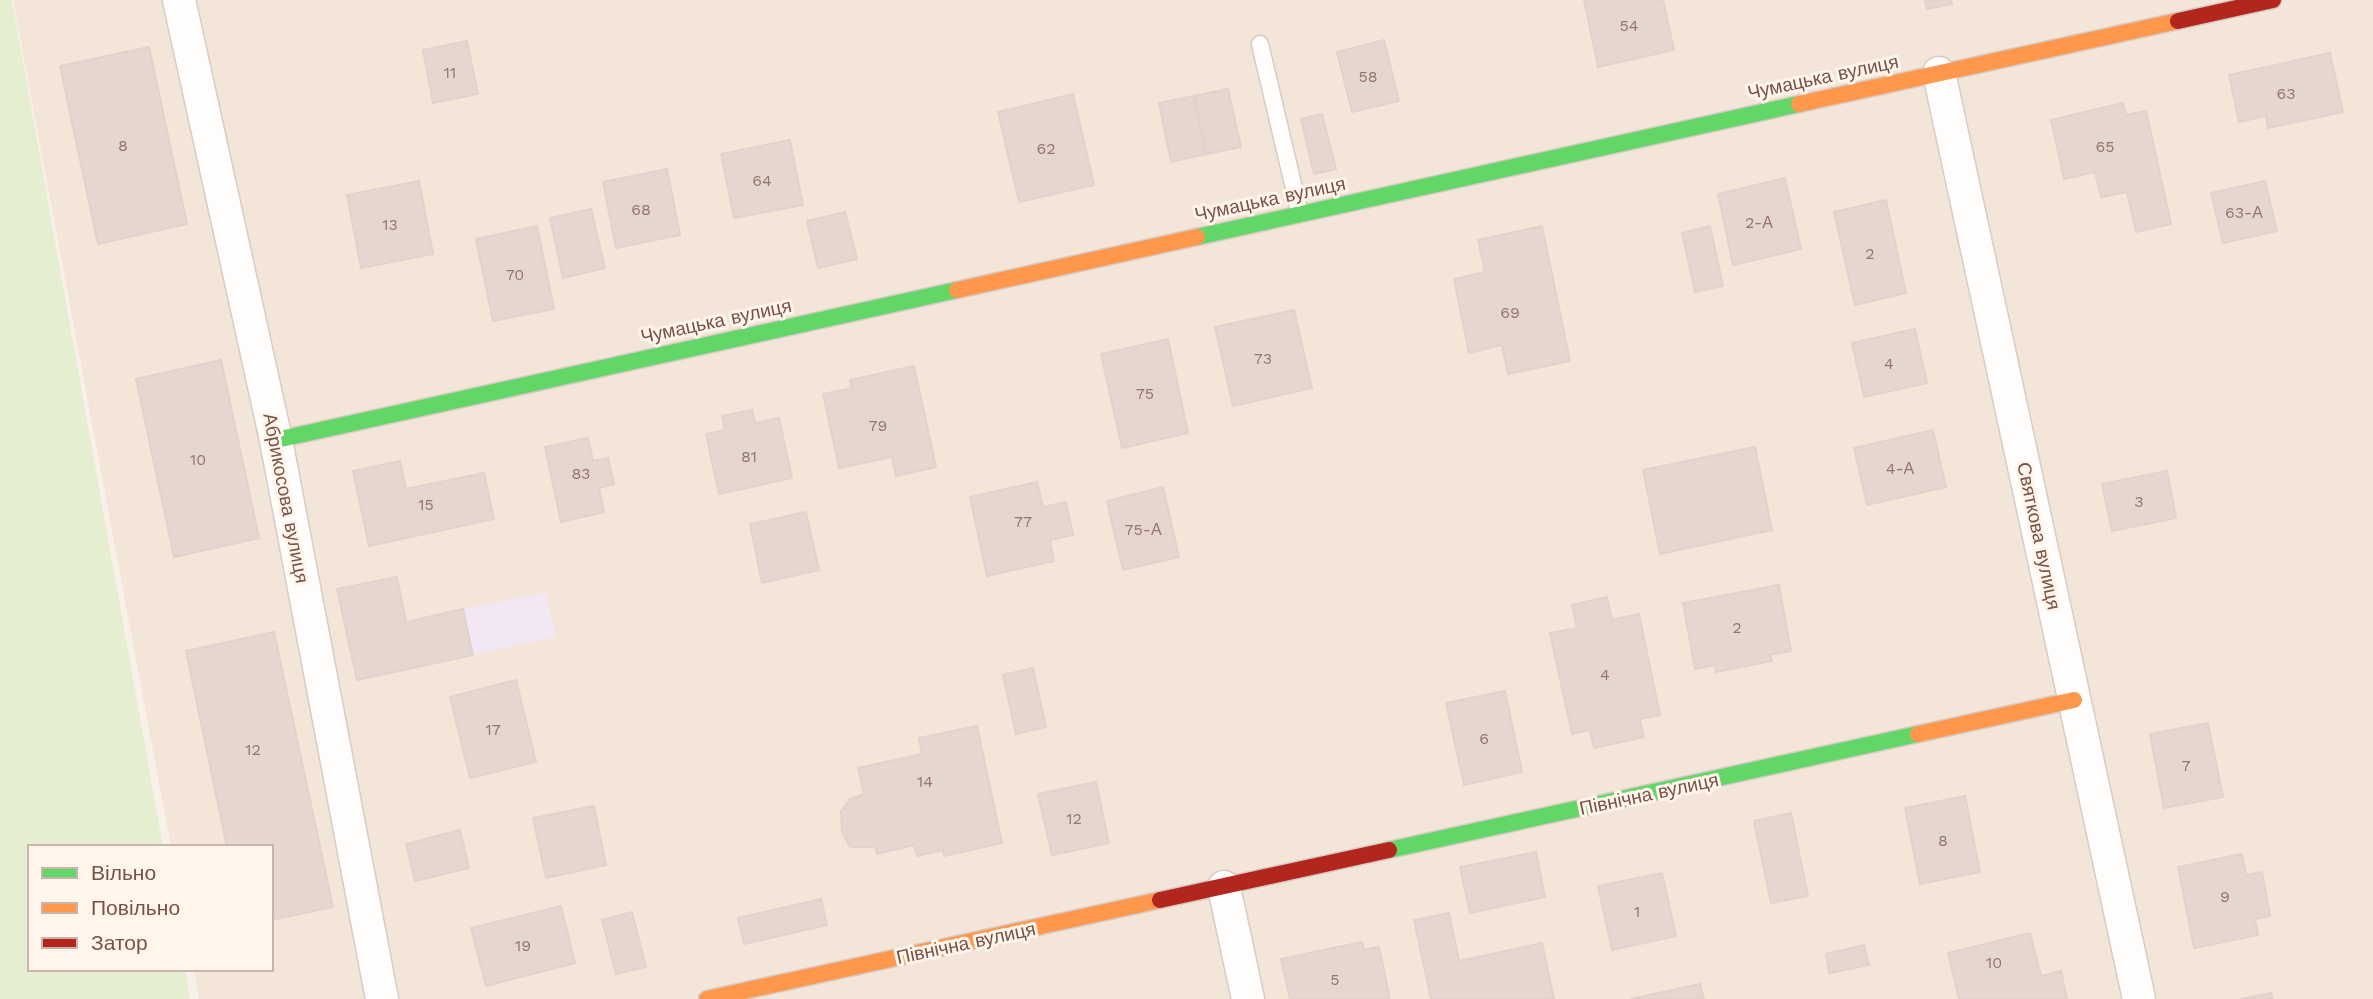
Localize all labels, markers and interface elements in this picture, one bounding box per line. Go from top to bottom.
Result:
house number: 54 [1619,16,1639,35]
street label: Чумацька вулиця [1745,50,1901,104]
house number: 11 [444,63,456,82]
house number: 58 [1358,67,1378,86]
house number: 63 [2276,84,2296,103]
house number: 8 [118,136,128,155]
house number: 65 [2095,137,2115,156]
house number: 62 [1036,139,1056,158]
house number: 64 [752,171,772,190]
street label: Чумацька вулиця [1192,172,1348,226]
house number: 68 [631,200,651,219]
house number: 63-А [2225,203,2263,222]
house number: 2-А [1745,213,1773,232]
house number: 13 [382,215,398,234]
house number: 2 [1865,244,1875,263]
house number: 70 [506,265,524,284]
street label: Чумацька вулиця [638,294,794,348]
house number: 69 [1500,303,1520,322]
house number: 73 [1254,349,1272,368]
house number: 4 [1884,354,1894,373]
house number: 75 [1136,384,1154,403]
street label: Абрикосова вулиця [258,411,314,585]
house number: 79 [869,416,887,435]
house number: 81 [741,447,757,466]
house number: 10 [190,450,206,469]
house number: 4-А [1886,459,1915,478]
street label: Святкова вулиця [2012,460,2066,612]
house number: 83 [572,464,590,483]
house number: 3 [2134,492,2144,511]
house number: 15 [418,495,434,514]
house number: 77 [1014,512,1032,531]
house number: 75-А [1124,520,1162,539]
house number: 2 [1732,618,1742,637]
house number: 4 [1600,665,1610,684]
house number: 17 [485,720,501,739]
house number: 6 [1479,729,1489,748]
house number: 12 [245,740,261,759]
house number: 7 [2182,756,2191,775]
street label: Північна вулиця [1577,768,1721,820]
house number: 14 [917,772,933,791]
house number: 12 [1066,809,1082,828]
house number: 8 [1938,831,1948,850]
legend [28,845,273,971]
text: Вільно [91,860,156,885]
house number: 9 [2220,887,2230,906]
text: Повільно [91,895,180,920]
house number: 1 [1634,902,1640,921]
street label: Північна вулиця [894,917,1038,969]
text: Затор [91,930,148,955]
house number: 19 [515,936,531,955]
house number: 10 [1986,953,2002,972]
house number: 5 [1330,970,1340,989]

